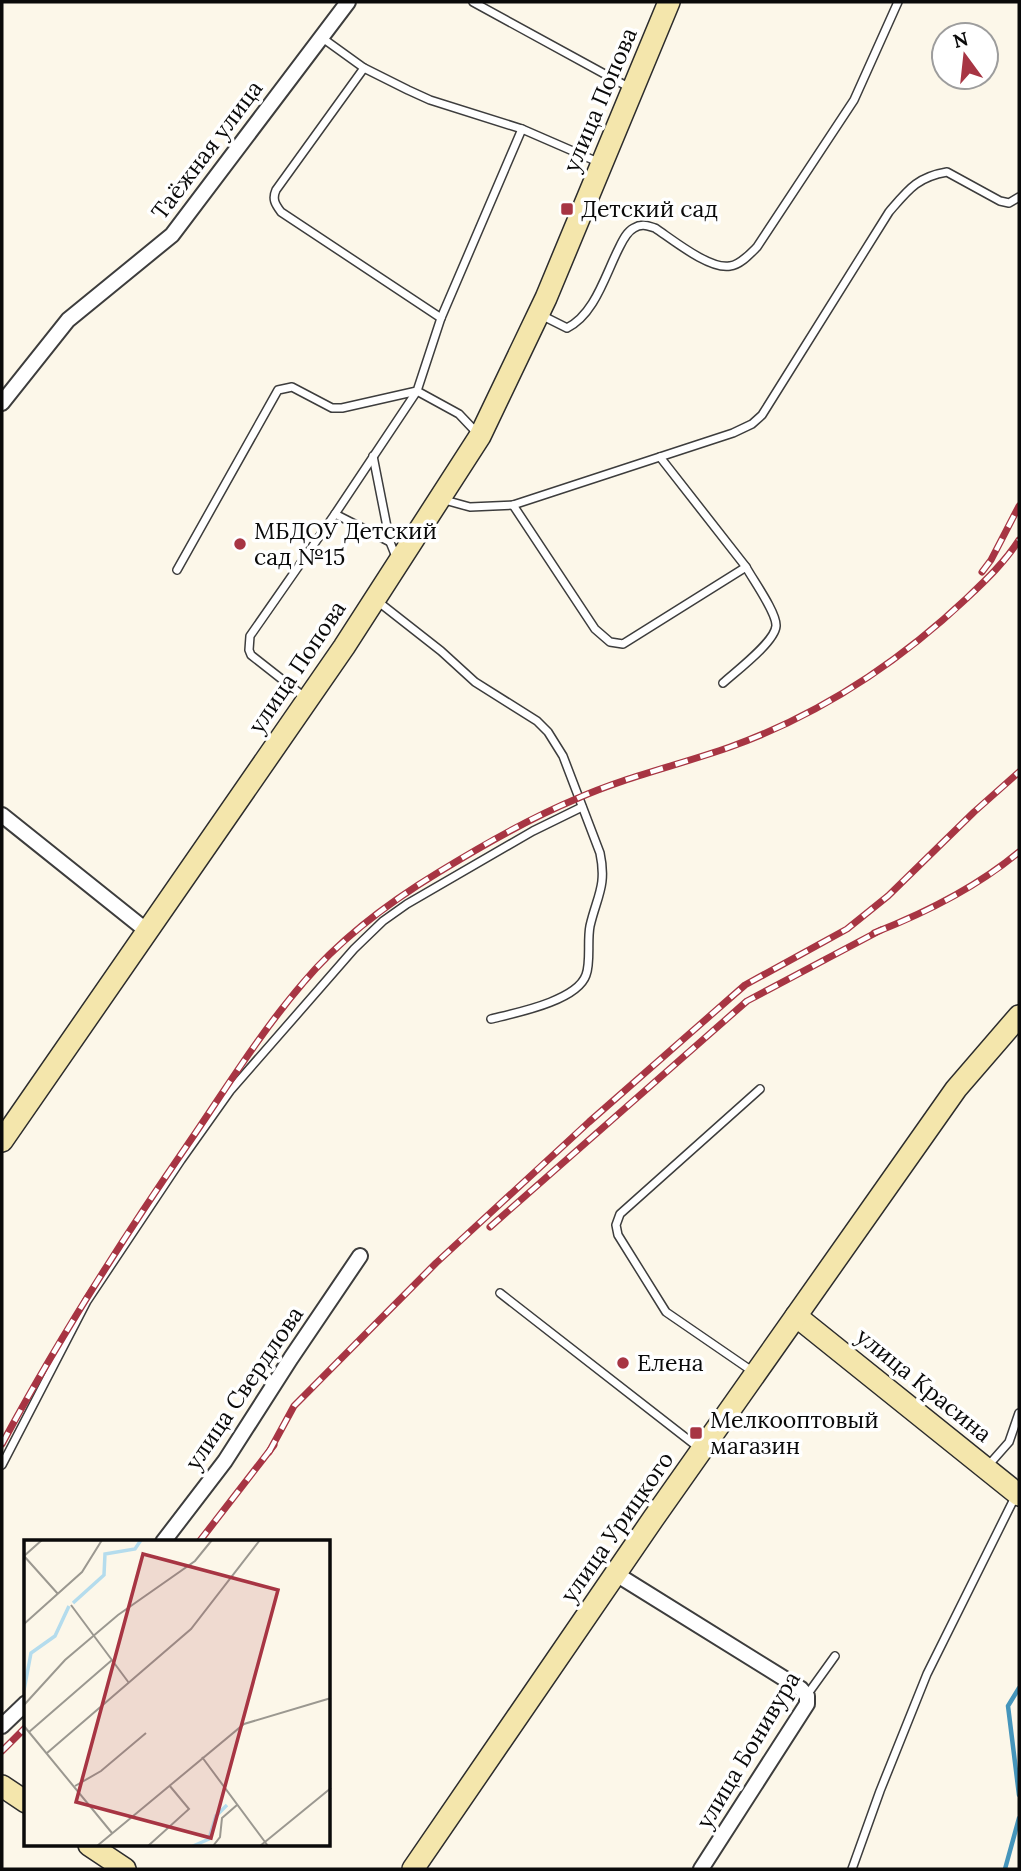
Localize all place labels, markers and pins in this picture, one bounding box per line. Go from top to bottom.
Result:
place label: Детский сад [581,194,718,223]
marker: Детский сад [559,201,575,217]
place label: МБДОУ Детский сад №15 [254,516,437,571]
marker: МБДОУ Детский сад №15 [232,536,248,552]
place label: Елена [637,1348,704,1377]
marker: Елена [615,1355,631,1371]
place label: Мелкооптовый магазин [710,1405,879,1460]
marker: Мелкооптовый магазин [688,1425,704,1441]

